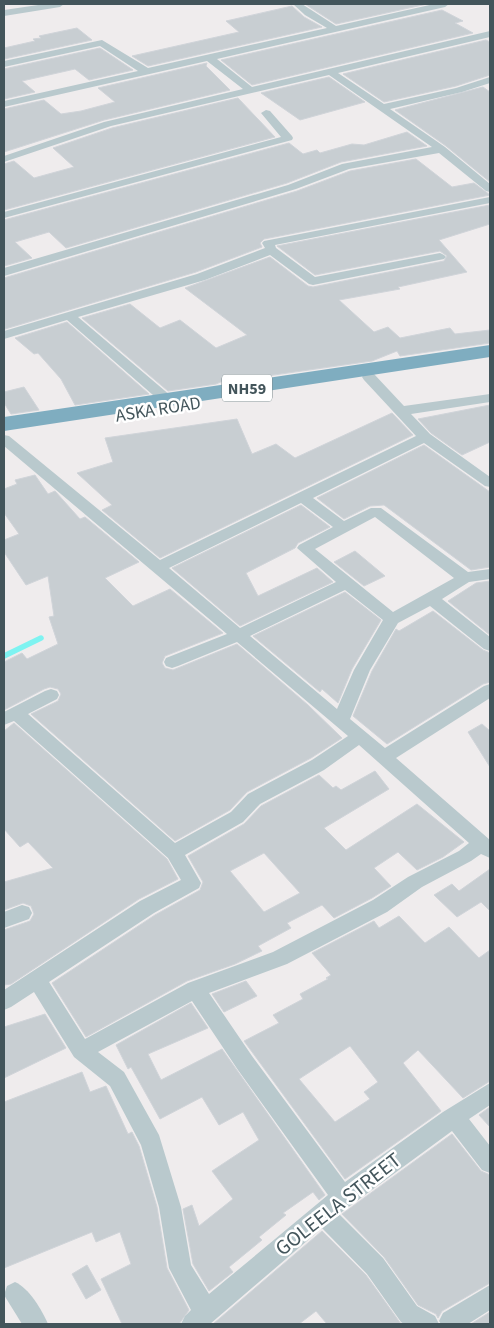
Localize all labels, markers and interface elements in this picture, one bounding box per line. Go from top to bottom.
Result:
road number: NH59 [222,374,272,402]
street label: ASKA ROAD [114,390,202,429]
street label: GOLEELA STREET [269,1145,407,1263]

